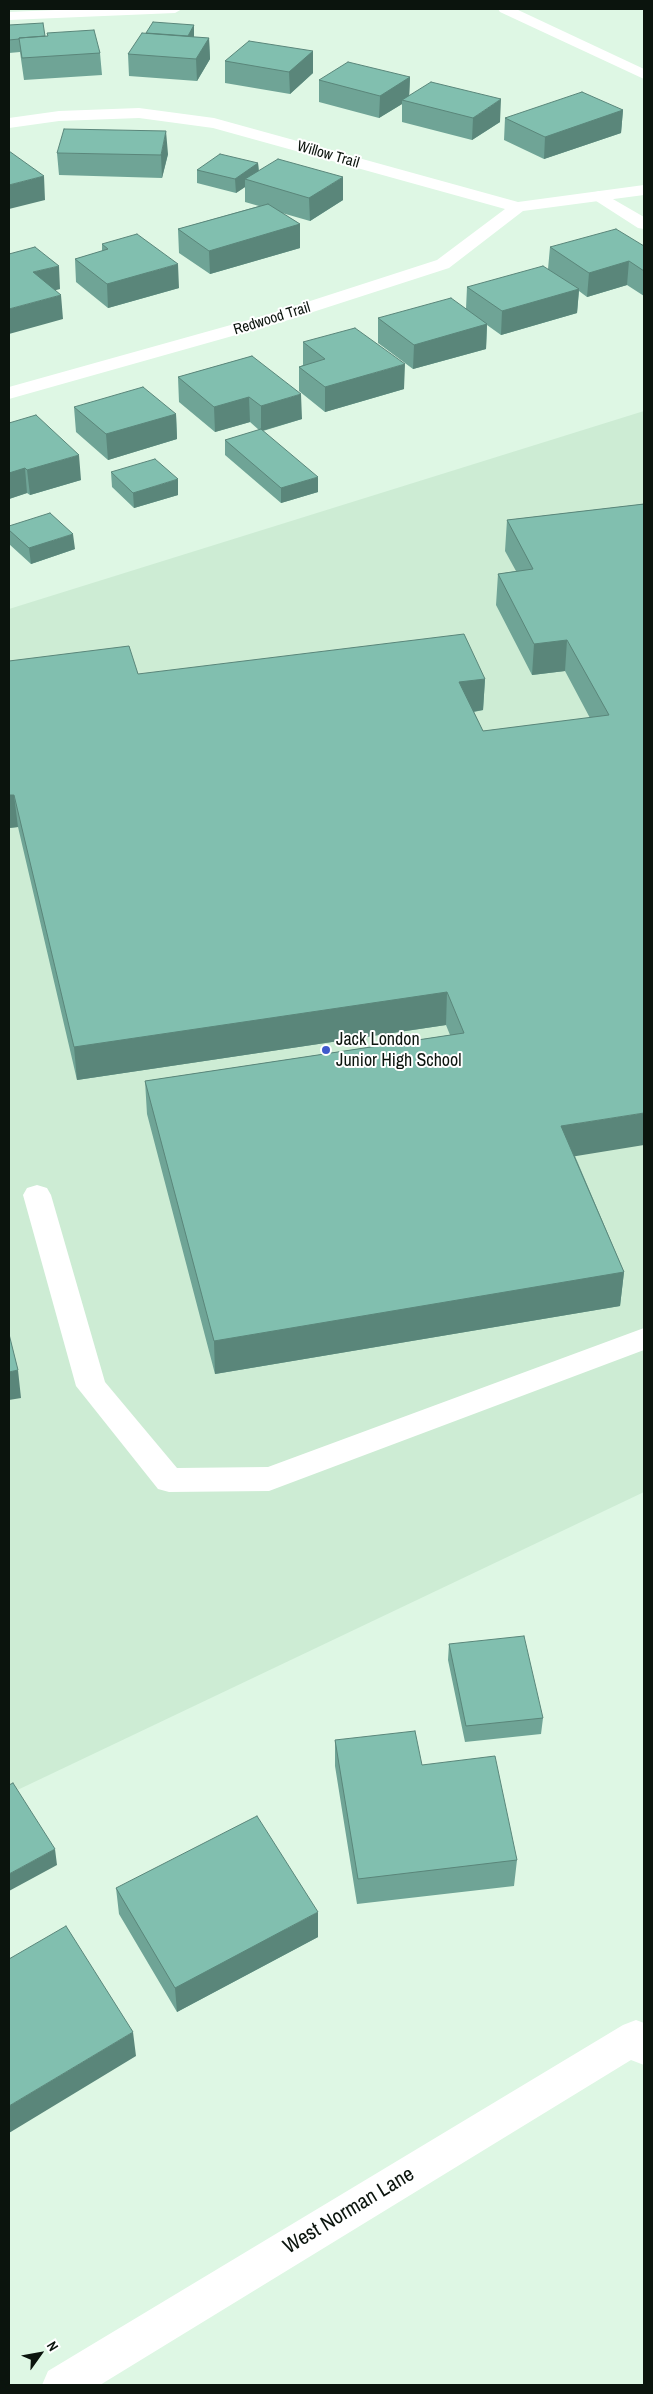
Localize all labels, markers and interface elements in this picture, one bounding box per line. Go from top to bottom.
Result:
street label: Willow Trail [295,138,361,172]
street label: Redwood Trail [231,299,313,339]
place label: Jack London Junior High School [336,1029,462,1072]
marker: Jack London Junior High School [320,1044,332,1056]
street label: West Norman Lane [279,2162,419,2260]
north arrow [15,2329,65,2379]
text: N [43,2338,63,2354]

